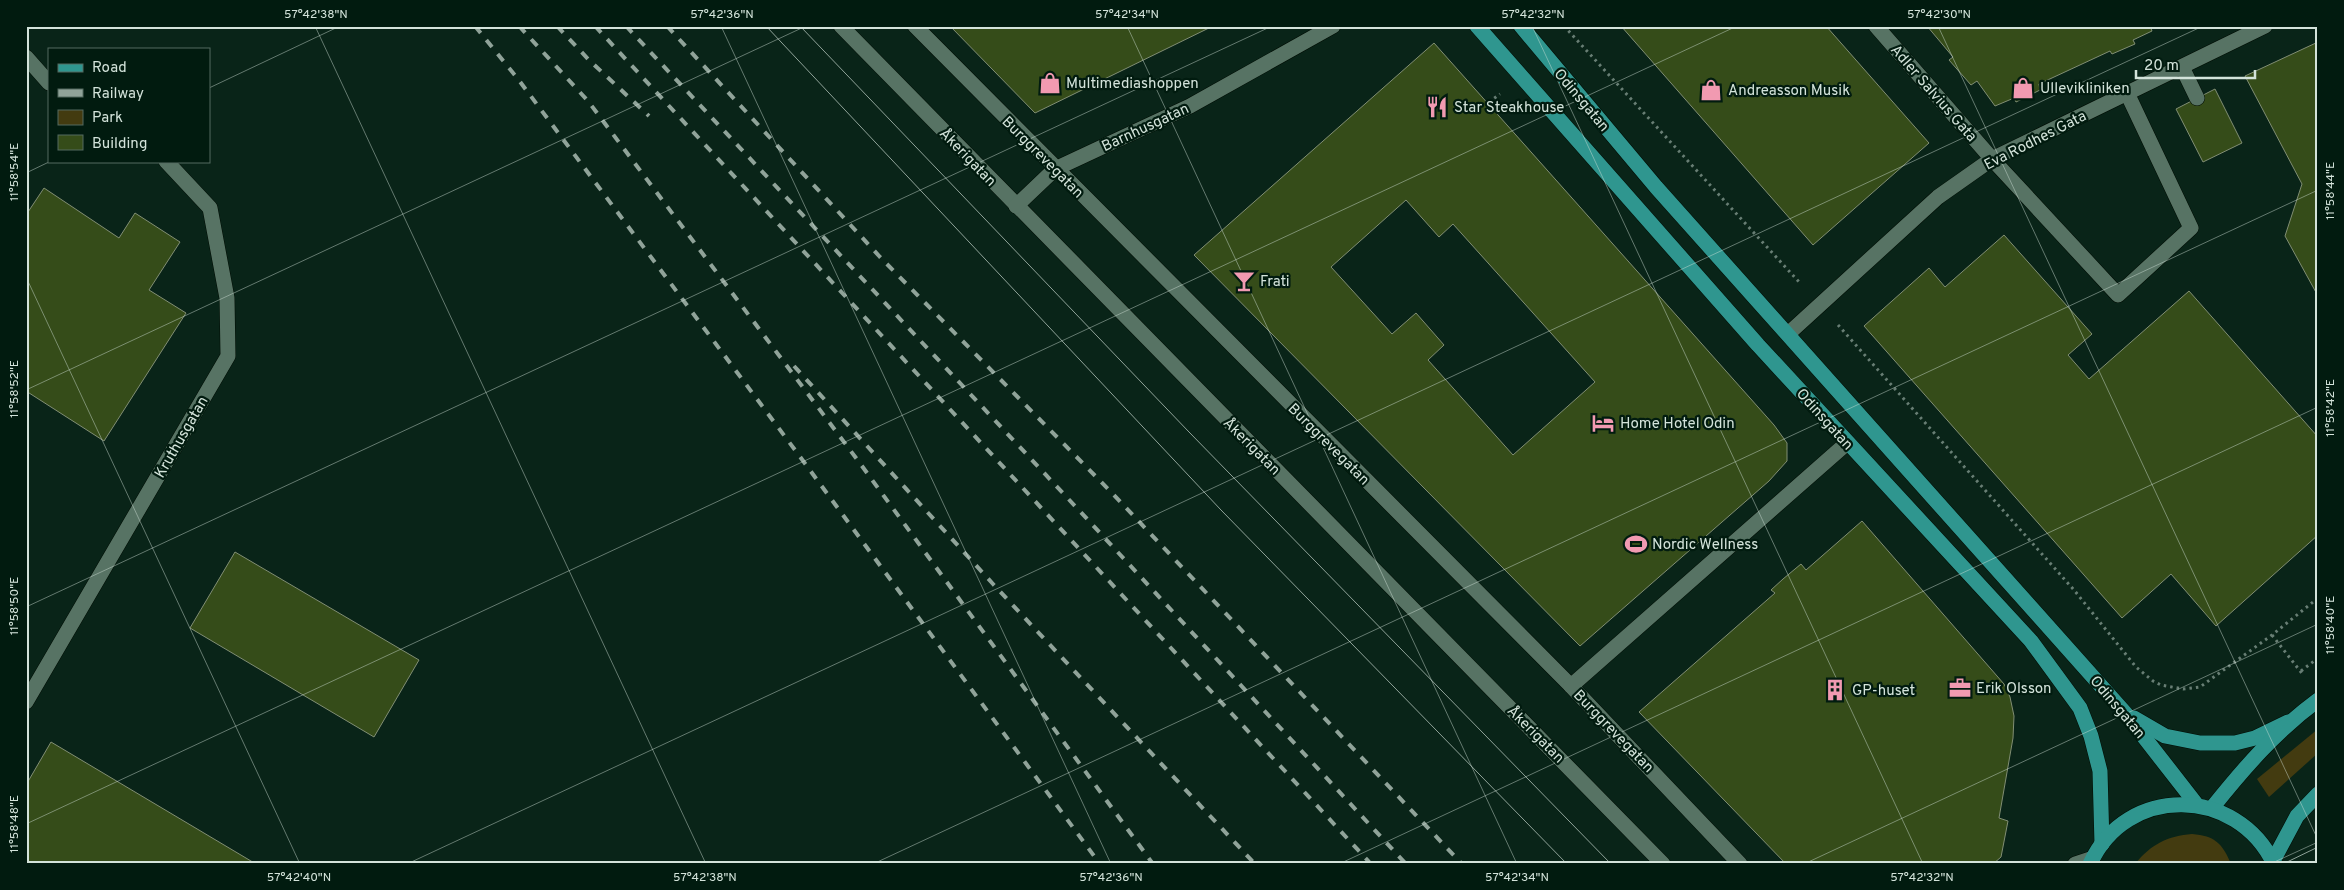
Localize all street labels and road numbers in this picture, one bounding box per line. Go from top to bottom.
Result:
street label: Adler Salvius Gata [1885,41,1980,147]
street label: Odinsgatan [1549,66,1613,136]
street label: Barnhusgatan [1099,100,1192,157]
street label: Eva Rodhes Gata [1981,107,2090,175]
street label: Burggrevegatan [997,113,1087,203]
street label: Åkerigatan [934,125,999,191]
street label: Odinsgatan [1791,385,1857,455]
street label: Kruthusgatan [151,393,213,482]
street label: Burggrevegatan [1283,400,1373,490]
street label: Åkerigatan [1218,414,1284,480]
street label: Odinsgatan [2085,673,2149,743]
street label: Burggrevegatan [1568,687,1657,778]
street label: Åkerigatan [1502,702,1568,768]

